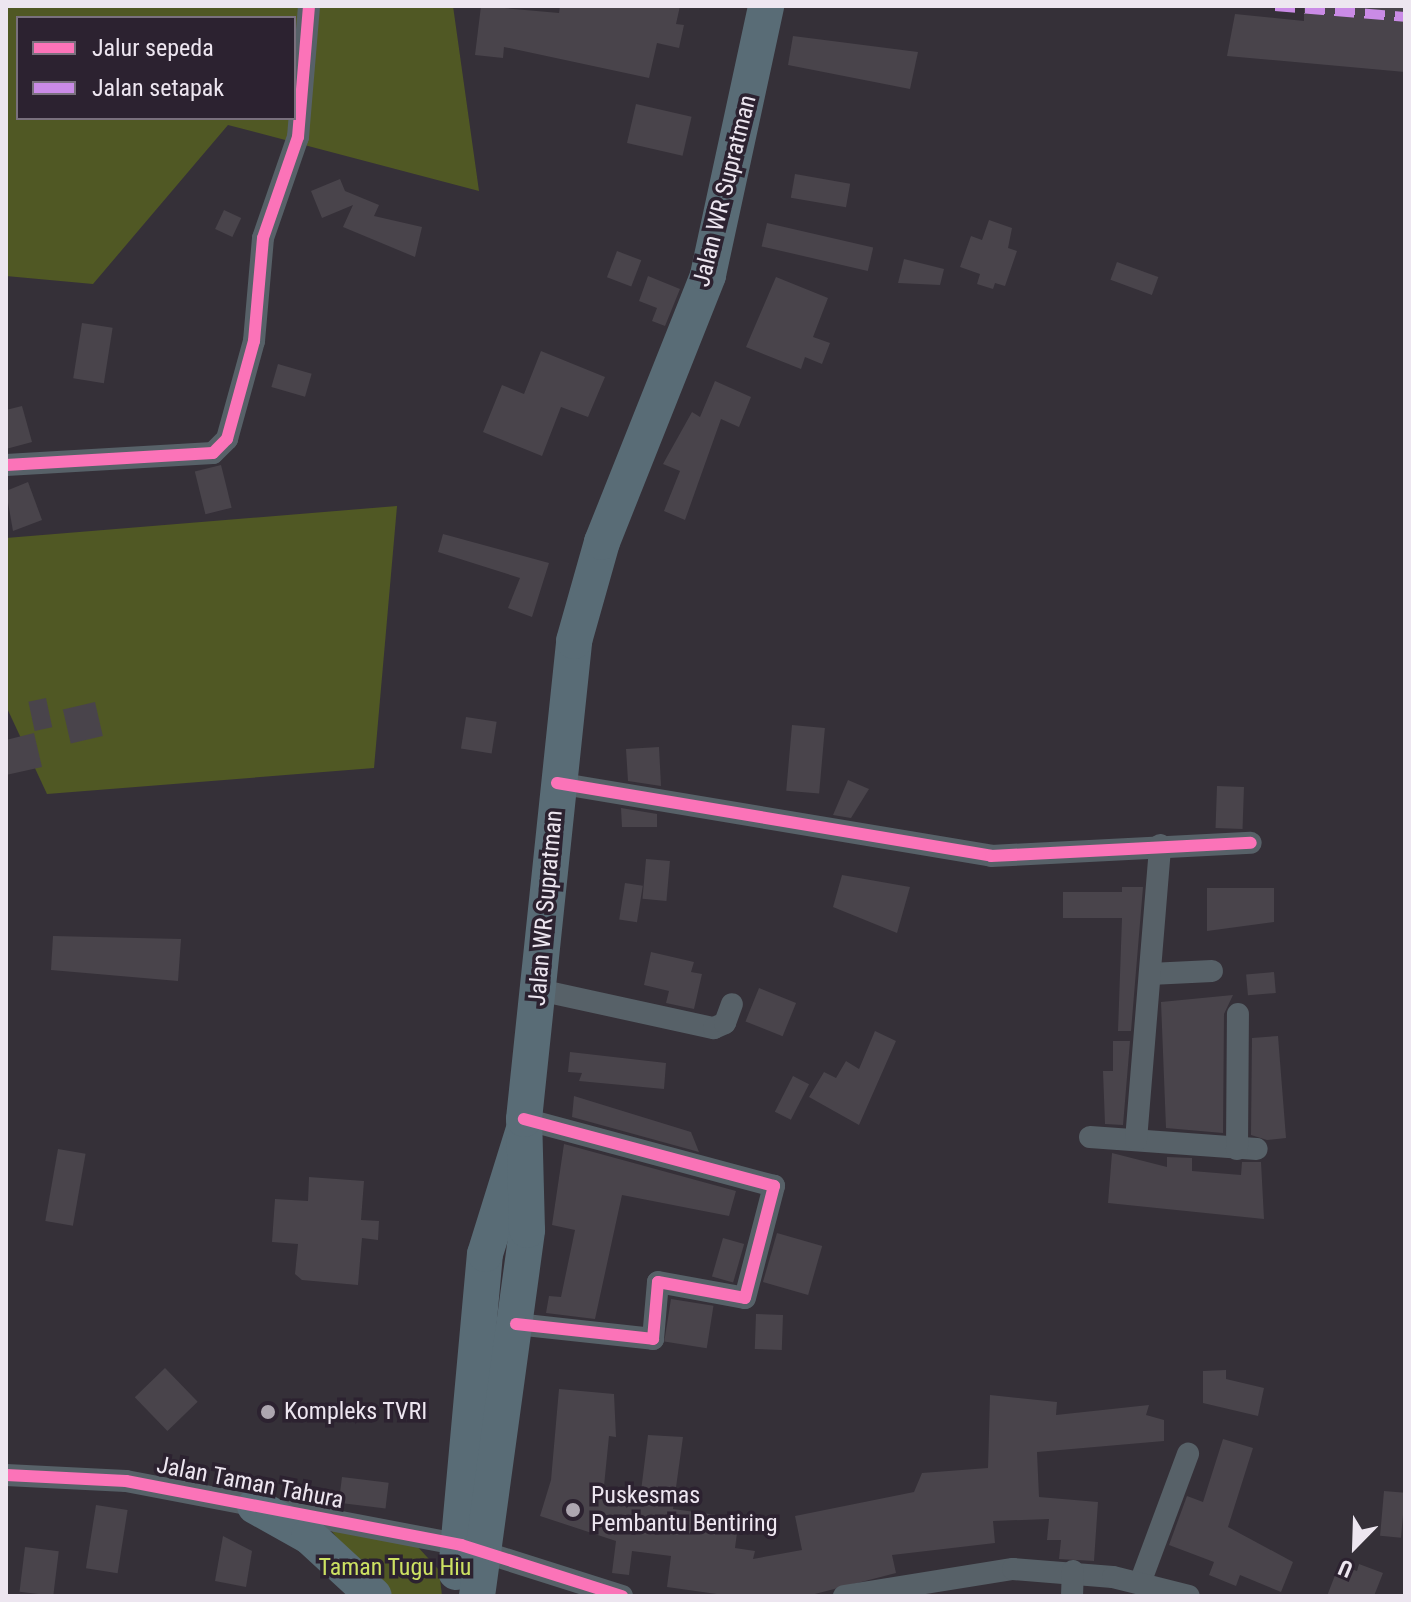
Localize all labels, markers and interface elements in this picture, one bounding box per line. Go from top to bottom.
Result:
legend [16,16,296,120]
text: Jalur sepeda [92,34,214,62]
text: Jalan setapak [92,74,224,102]
street label: Jalan WR Supratman [687,92,763,290]
street label: Jalan WR Supratman [523,809,569,1007]
place label: Kompleks TVRI [284,1398,428,1426]
marker: Kompleks TVRI [259,1403,277,1421]
street label: Jalan Taman Tahura [154,1451,346,1515]
place label: Puskesmas Pembantu Bentiring [591,1482,778,1538]
marker: Puskesmas Pembantu Bentiring [562,1499,584,1521]
north arrow [1315,1506,1395,1586]
park label: Taman Tugu Hiu [318,1554,472,1582]
text: U [1335,1555,1356,1583]

